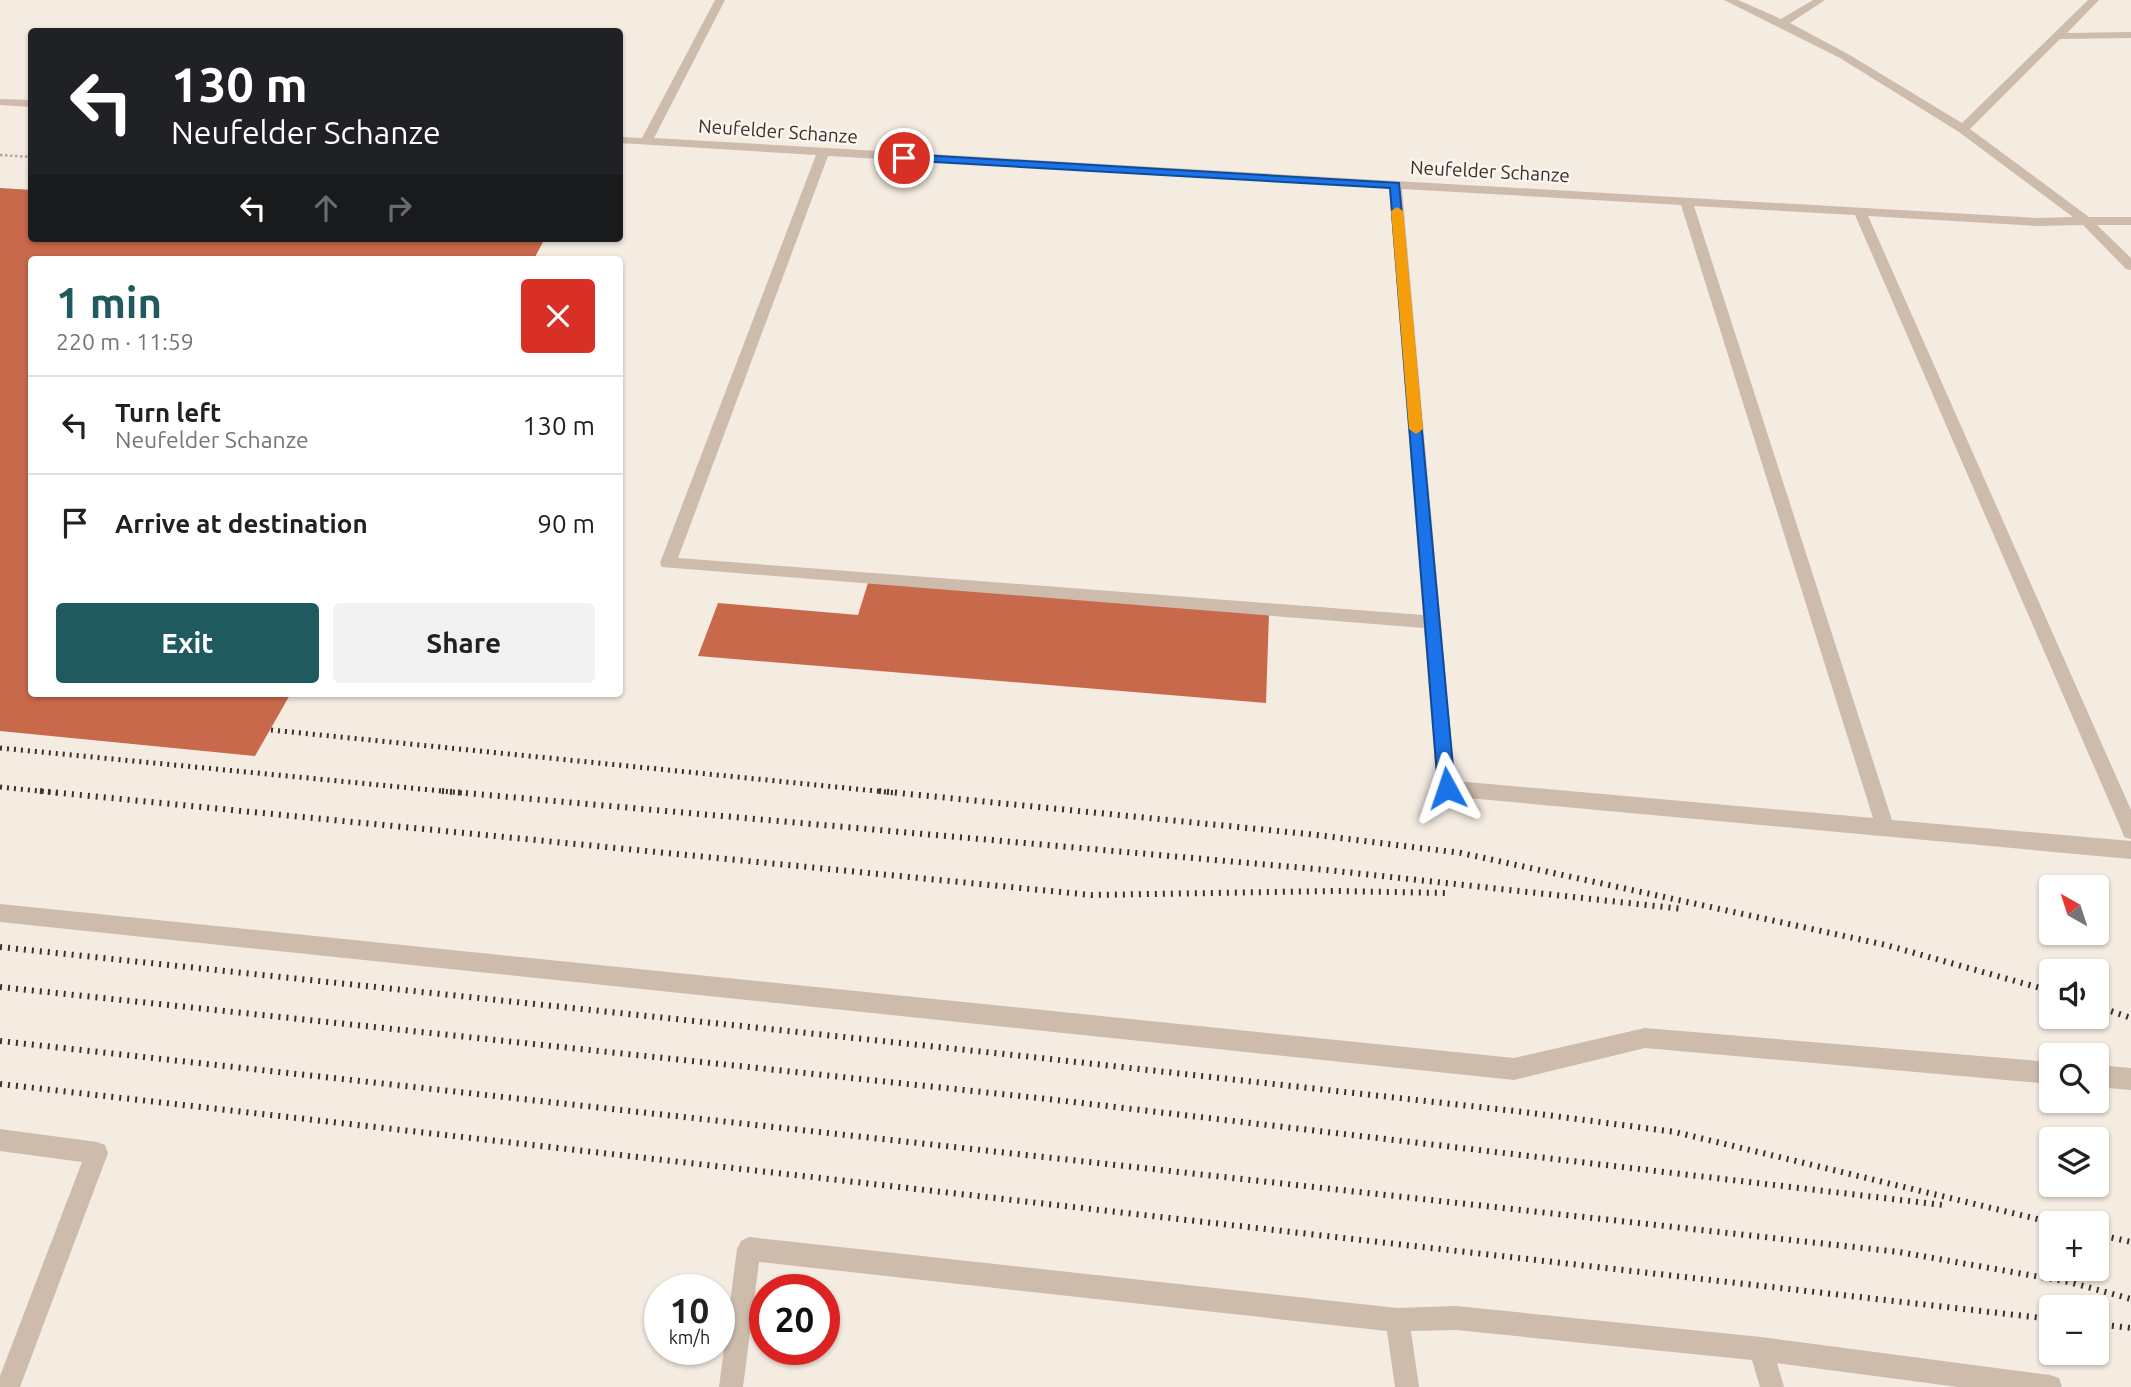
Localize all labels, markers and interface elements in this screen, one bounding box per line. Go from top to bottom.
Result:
icon: left [56,56,147,147]
text: 130 m [171,56,308,111]
text: Neufelder Schanze [171,114,441,150]
street label: Neufelder Schanze [697,114,859,148]
pin [874,128,934,188]
icon: arrive [885,139,923,177]
street label: Neufelder Schanze [1410,156,1570,186]
icon: left [234,189,272,227]
icon: ahead [307,189,345,227]
icon: right [380,189,418,227]
text: 1 min [56,279,162,326]
button: close [521,279,595,353]
text: 220 m · 11:59 [56,329,194,354]
text: Turn left [115,398,221,427]
icon: left [56,406,94,444]
text: 130 m [523,411,595,440]
text: Neufelder Schanze [115,427,309,452]
icon: arrive [56,504,94,542]
text: Arrive at destination [115,509,368,538]
text: 90 m [537,509,595,538]
button: Exit [56,603,319,683]
button: Share [333,603,595,683]
position arrow [1410,751,1484,825]
north arrow [2039,875,2109,945]
map controls [2039,875,2109,1365]
button: sound [2039,959,2109,1029]
button: search [2039,1043,2109,1113]
button: layers [2039,1127,2109,1197]
button: + [2039,1211,2109,1281]
speed limit sign: 20 [749,1274,840,1365]
text: 10 [670,1290,709,1330]
button: − [2039,1295,2109,1365]
text: km/h [669,1327,710,1347]

